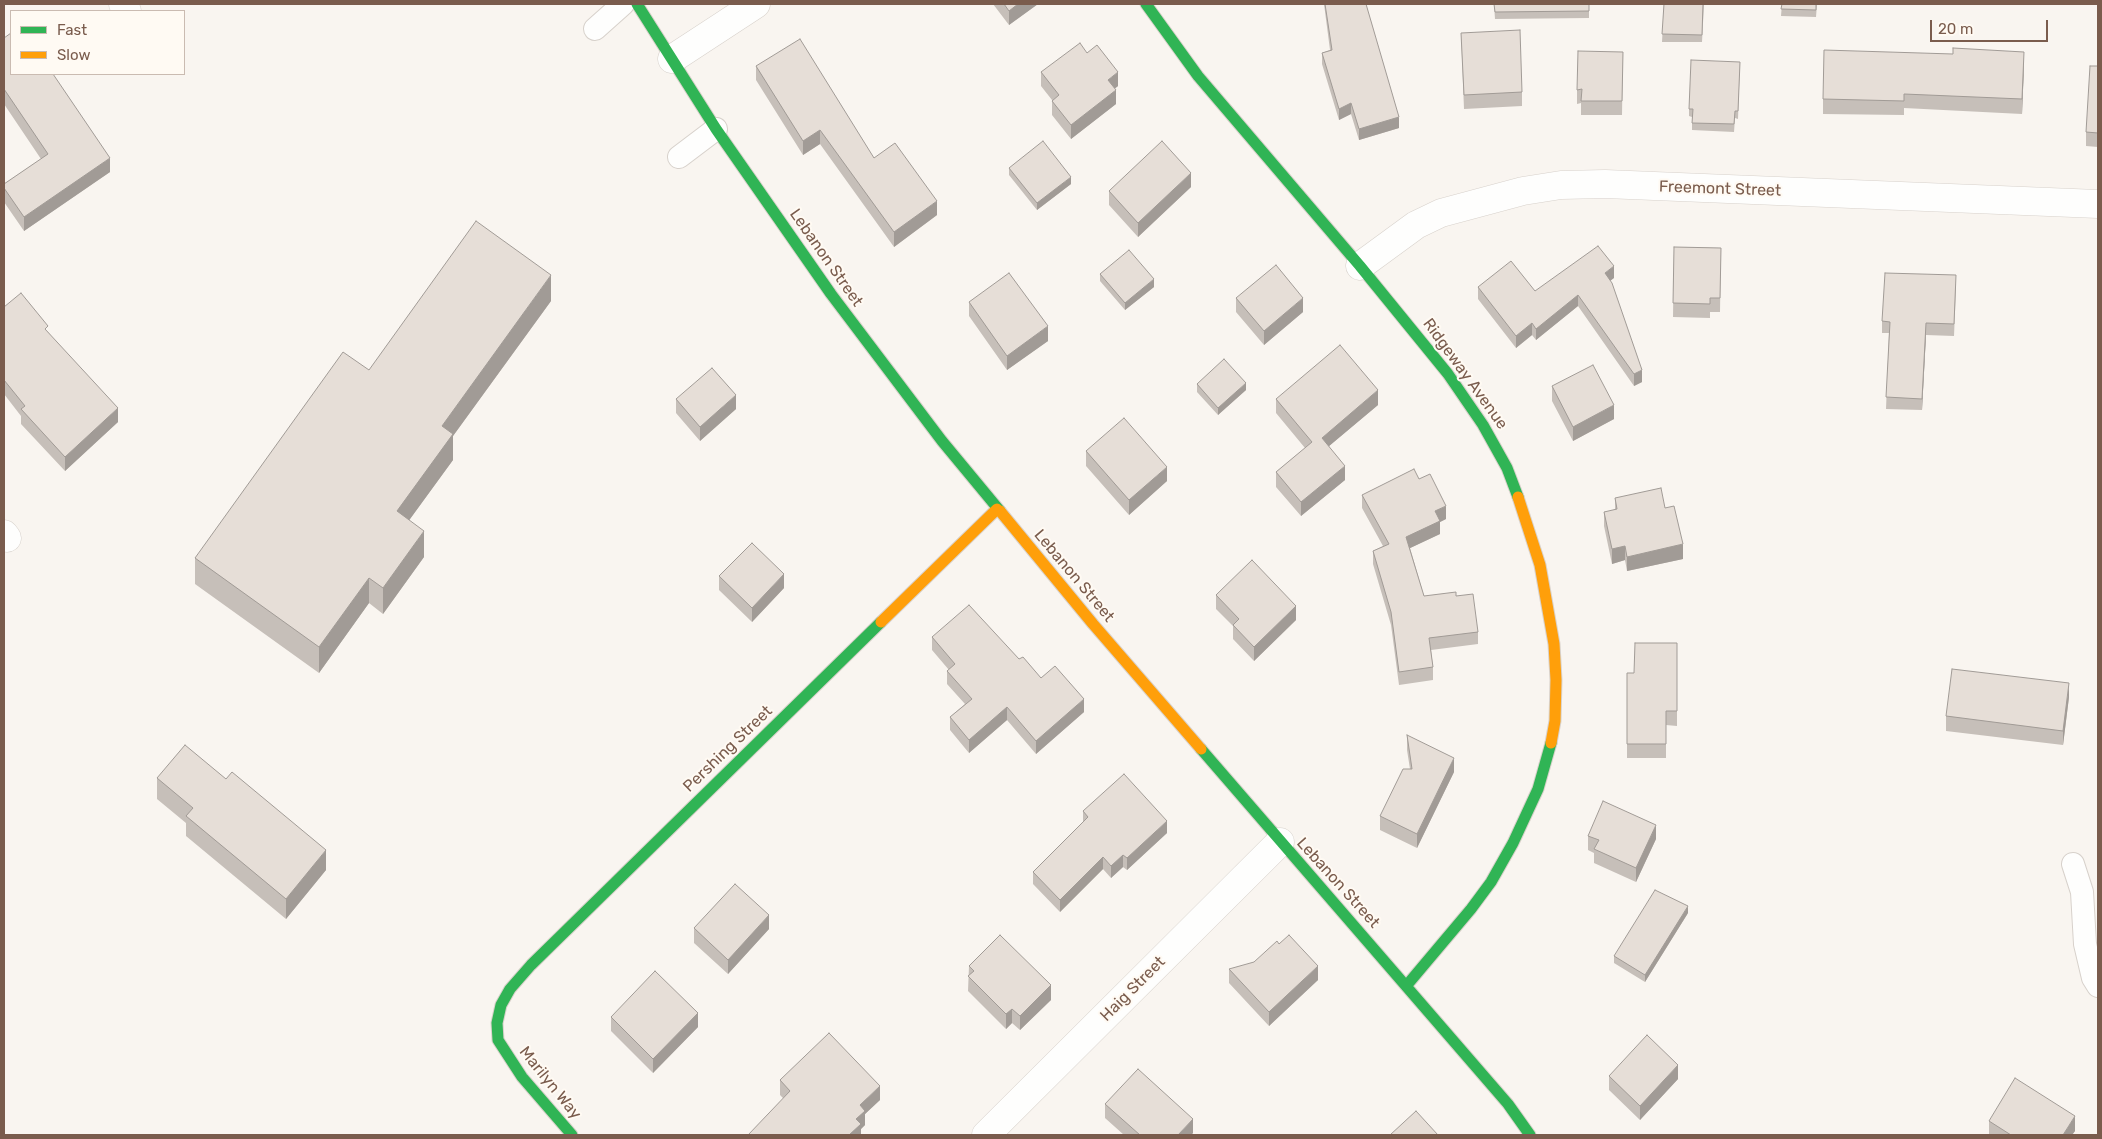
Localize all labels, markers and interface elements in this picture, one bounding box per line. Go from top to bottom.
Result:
legend [10,10,185,75]
scale bar [1932,10,2050,42]
text: 20 m [1938,20,1973,38]
text: Fast [57,21,87,39]
text: Slow [57,46,90,64]
street label: Freemont Street [1659,177,1781,201]
street label: Lebanon Street [785,205,867,311]
street label: Ridgeway Avenue [1418,315,1512,433]
street label: Lebanon Street [1030,526,1118,626]
street label: Pershing Street [679,702,777,796]
street label: Lebanon Street [1292,834,1384,932]
street label: Haig Street [1097,953,1169,1025]
street label: Marilyn Way [515,1043,585,1123]

